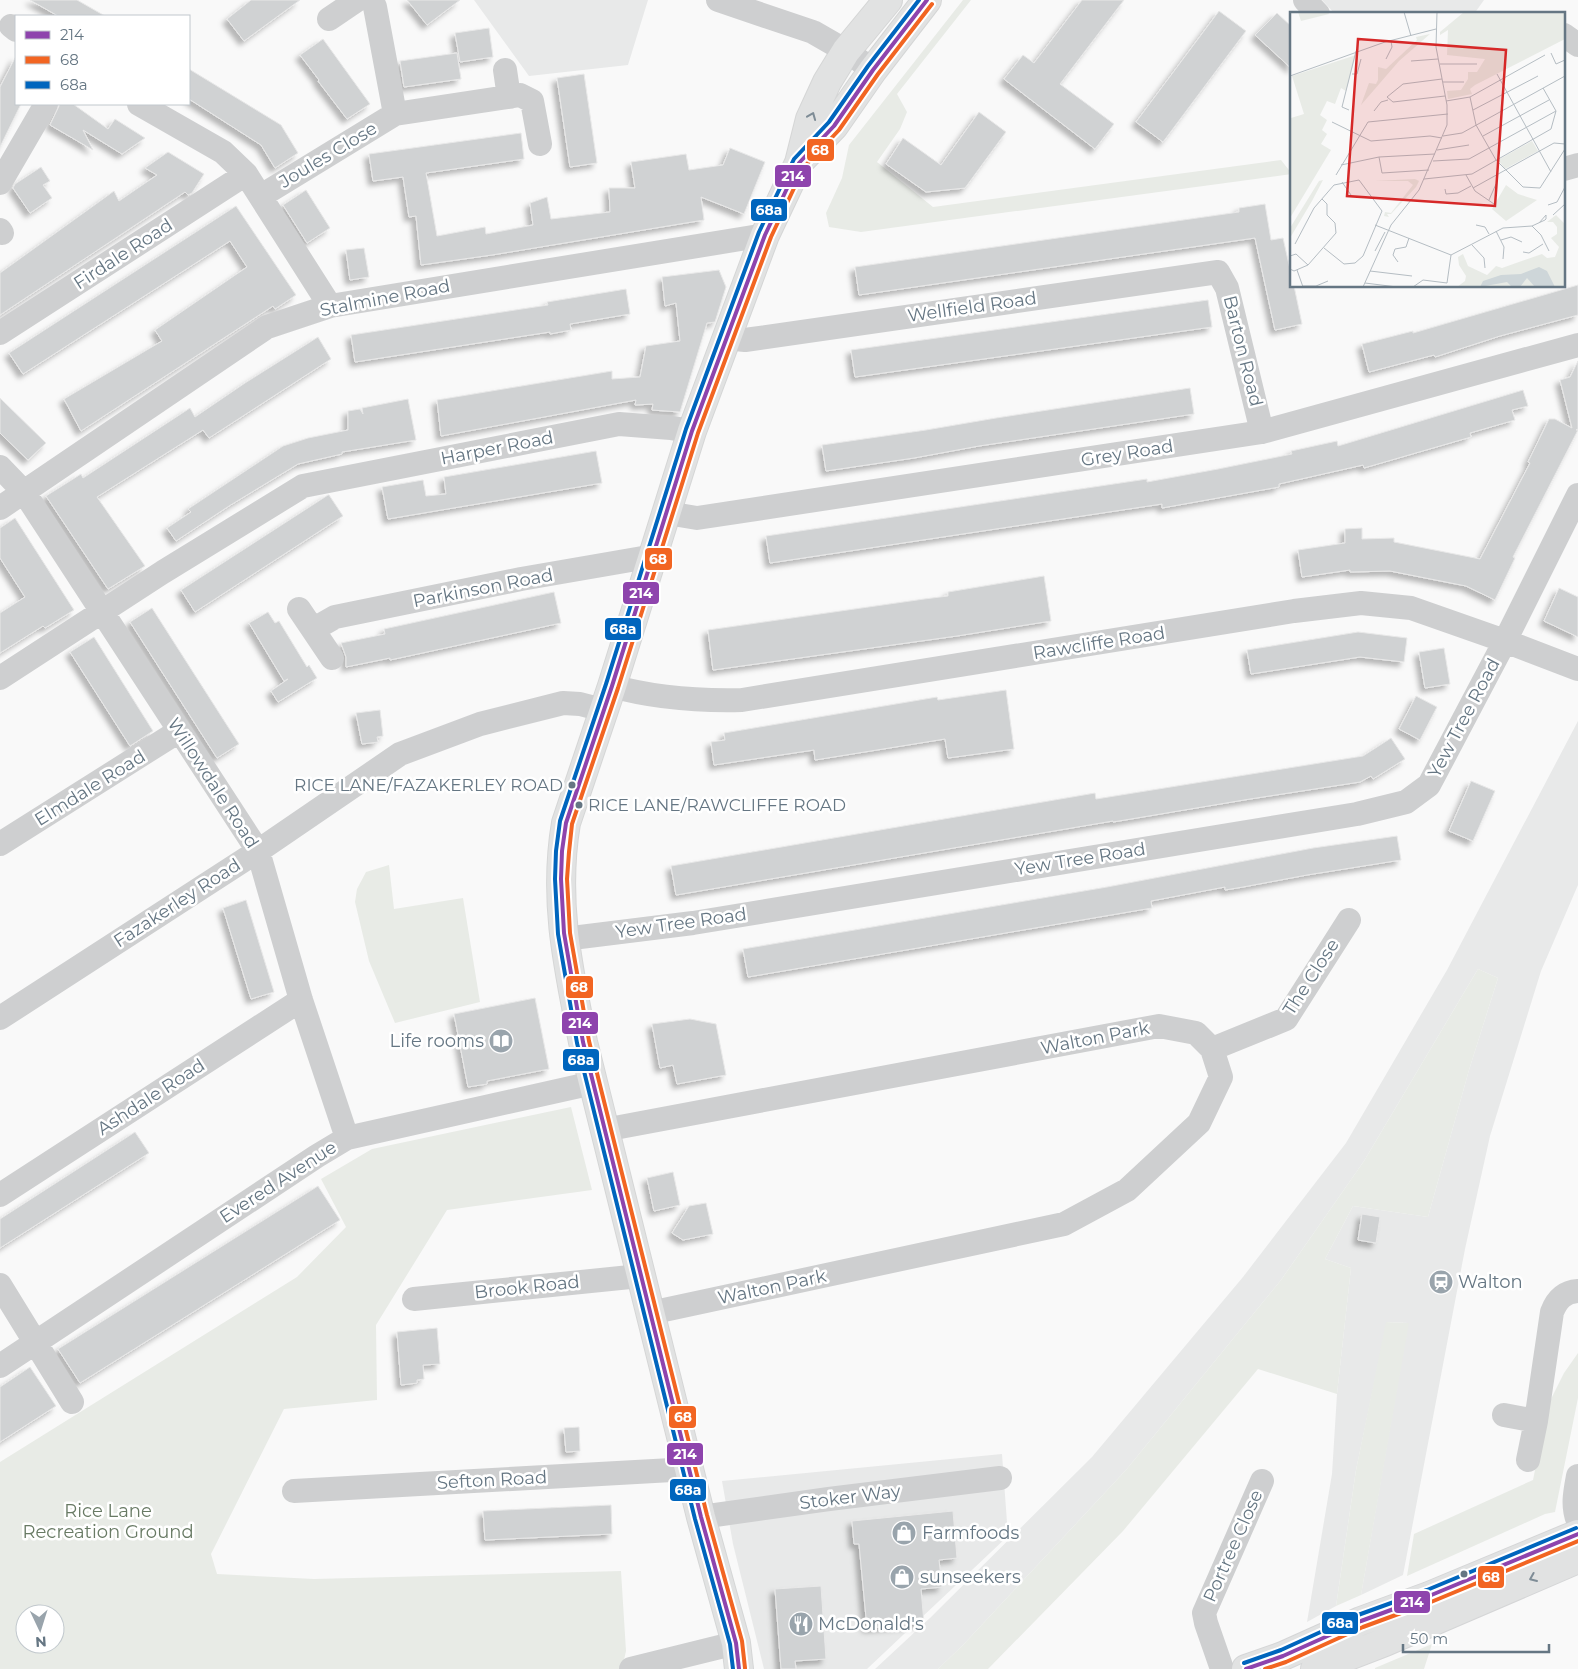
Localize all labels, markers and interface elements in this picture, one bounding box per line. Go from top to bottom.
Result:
inset map [1290,12,1566,288]
legend [15,15,190,105]
text: 214 [60,25,84,44]
text: 68 [60,50,79,69]
text: 68a [60,75,88,94]
one-way arrow [806,112,816,121]
street label: Joules Close [274,117,381,193]
line badge: 68 [806,138,835,162]
text: 68 [811,141,829,159]
line badge: 214 [774,164,812,188]
text: 214 [781,167,805,185]
line badge: 68a [750,198,788,222]
text: 68a [756,201,782,219]
street label: Firdale Road [69,214,177,294]
street label: Stalmine Road [318,275,452,321]
street label: Wellfield Road [906,287,1038,327]
street label: Barton Road [1219,293,1267,409]
street label: Harper Road [439,426,555,470]
street label: Grey Road [1079,435,1175,471]
line badge: 68 [644,547,673,571]
text: 68 [649,550,667,568]
street label: Parkinson Road [411,564,555,612]
line badge: 214 [622,581,660,605]
text: 214 [629,584,653,602]
line badge: 68a [604,617,642,641]
text: 68a [610,620,636,638]
street label: Rawcliffe Road [1031,622,1167,664]
street label: Yew Tree Road [1423,654,1505,782]
street label: Willowdale Road [163,714,263,852]
street label: Elmdale Road [31,745,149,831]
place label: RICE LANE/FAZAKERLEY ROAD [294,775,563,795]
marker: RICE LANE/FAZAKERLEY ROAD [567,780,577,790]
place label: RICE LANE/RAWCLIFFE ROAD [588,795,846,815]
marker: RICE LANE/RAWCLIFFE ROAD [574,800,584,810]
street label: Yew Tree Road [1013,838,1147,880]
street label: Fazakerley Road [109,854,245,952]
street label: Yew Tree Road [614,903,748,943]
street label: The Close [1278,935,1344,1019]
line badge: 68 [565,975,594,999]
text: 68 [570,978,588,996]
line badge: 214 [561,1011,599,1035]
text: 214 [568,1014,592,1032]
street label: Walton Park [1039,1017,1152,1059]
library icon: Life rooms [488,1028,514,1054]
place label: Life rooms [390,1030,484,1052]
line badge: 68a [562,1048,600,1072]
text: 68a [568,1051,594,1069]
street label: Ashdale Road [93,1054,209,1140]
street label: Evered Avenue [215,1136,341,1228]
street label: Walton Park [716,1265,829,1309]
station icon: Walton [1428,1269,1454,1295]
street label: Brook Road [473,1271,581,1303]
place label: Walton [1458,1271,1523,1293]
line badge: 68 [668,1405,697,1429]
text: 68 [674,1408,692,1426]
line badge: 214 [666,1442,704,1466]
text: 214 [673,1445,697,1463]
street label: Sefton Road [436,1466,548,1494]
line badge: 68a [669,1478,707,1502]
street label: Stoker Way [798,1480,902,1514]
text: 68a [675,1481,701,1499]
street label: Portree Close [1198,1486,1268,1606]
park label: Rice Lane Recreation Ground [22,1500,194,1543]
shop icon: Farmfoods [891,1520,917,1546]
place label: Farmfoods [922,1522,1020,1544]
shop icon: sunseekers [889,1564,915,1590]
line badge: 68 [1477,1565,1505,1589]
place label: sunseekers [920,1566,1021,1588]
text: 68 [1482,1568,1500,1586]
unlabelled marker [1459,1569,1469,1579]
one-way arrow [1529,1572,1538,1583]
line badge: 214 [1393,1590,1431,1614]
text: 214 [1400,1593,1424,1611]
north arrow [15,1604,65,1654]
restaurant icon: McDonald's [788,1611,814,1637]
line badge: 68a [1321,1611,1359,1635]
place label: McDonald's [818,1613,924,1635]
text: 68a [1327,1614,1353,1632]
scale bar [1403,1622,1549,1654]
text: 50 m [1410,1629,1448,1648]
text: N [35,1633,47,1651]

